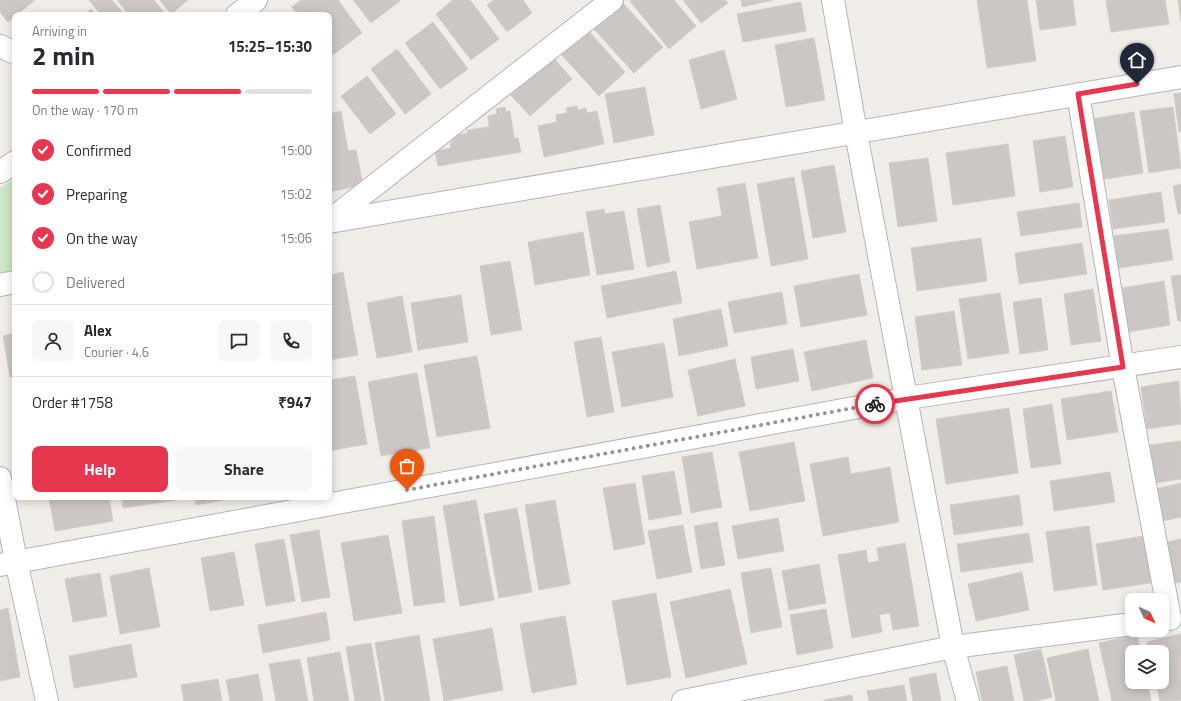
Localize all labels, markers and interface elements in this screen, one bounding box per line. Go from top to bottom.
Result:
text: Arriving in [32,21,87,41]
text: 15:25–15:30 [228,35,312,58]
text: 2 min [32,36,95,75]
pin [1120,43,1154,84]
icon: home [1126,49,1148,71]
text: On the way · 170 m [32,100,138,120]
icon: check [32,139,54,161]
text: Confirmed [66,139,131,162]
text: 15:00 [280,140,312,160]
icon: check [32,183,54,205]
text: Preparing [66,183,127,206]
text: 15:02 [280,184,312,204]
icon: check [32,227,54,249]
text: On the way [66,227,138,250]
text: 15:06 [280,228,312,248]
text: Delivered [66,271,125,294]
text: Alex [84,319,112,342]
button: person [32,320,74,362]
button: chat [218,320,260,362]
button: phone [270,320,312,362]
text: Courier · 4.6 [84,342,149,362]
courier [855,384,895,424]
text: Order #1758 [32,391,113,414]
text: ₹947 [278,391,312,414]
icon: bike [864,393,886,415]
button: Help [32,446,168,492]
button: Share [176,446,312,492]
pin [390,449,424,490]
icon: bag [396,455,418,477]
north arrow [1125,593,1169,637]
map controls [1125,593,1169,689]
button: layers [1125,645,1169,689]

